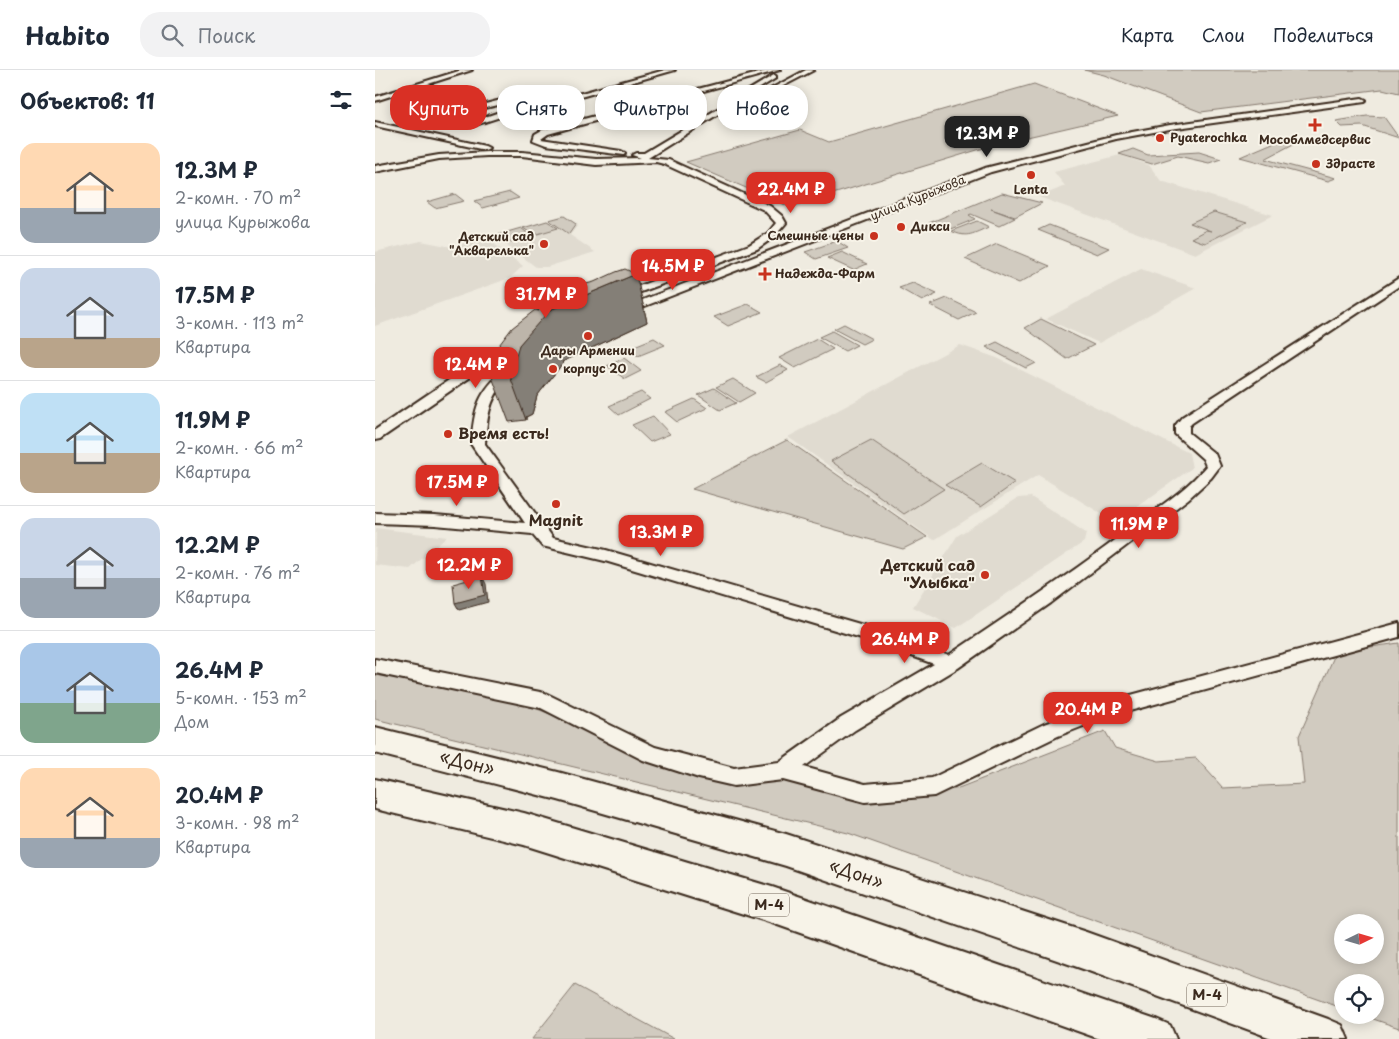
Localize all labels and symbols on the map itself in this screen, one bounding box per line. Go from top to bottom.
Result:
pin: 12.3M ₽ [941,116,1033,158]
marker: Мособлмедсервис [1309,119,1321,131]
place label: Pyaterochka [1170,128,1247,146]
place label: Мособлмедсервис [1259,130,1371,148]
marker: Pyaterochka [1154,132,1166,144]
place label: Здрасте [1325,154,1376,172]
marker: Здрасте [1310,158,1322,170]
marker: Lenta [1025,169,1037,181]
street label: улица Курыжова [867,170,968,224]
pin: 22.4M ₽ [745,172,837,214]
place label: Lenta [1014,180,1048,198]
place label: Дикси [910,217,950,235]
marker: Дикси [895,221,907,233]
place label: Смешные цены [767,226,864,244]
place label: Детский сад "Акварелька" [449,227,534,259]
marker: Смешные цены [868,230,880,242]
marker: Детский сад "Акварелька" [538,238,550,250]
pin: 14.5M ₽ [627,248,719,291]
place label: Надежда-Фарм [775,264,875,282]
marker: Надежда-Фарм [759,268,771,280]
pin: 31.7M ₽ [500,276,592,319]
marker: Дары Армении [582,330,594,342]
place label: Дары Армении [540,341,635,359]
pin: 12.4M ₽ [430,346,522,389]
place label: корпус 20 [563,359,626,377]
marker: корпус 20 [547,363,559,375]
place label: Время есть! [458,421,549,444]
marker: Время есть! [442,428,454,440]
pin: 17.5M ₽ [411,464,503,507]
marker: Magnit [550,498,562,510]
pin: 11.9M ₽ [1093,506,1185,549]
place label: Magnit [529,508,583,531]
pin: 13.3M ₽ [615,514,707,557]
pin: 12.2M ₽ [423,548,515,590]
place label: Детский сад "Улыбка" [880,553,975,593]
marker: Детский сад "Улыбка" [979,569,991,581]
pin: 26.4M ₽ [859,622,951,664]
pin: 20.4M ₽ [1042,692,1134,734]
street label: «Дон» [437,742,498,781]
street label: «Дон» [826,851,887,894]
road number: М-4 [749,894,789,916]
north arrow [1334,914,1384,964]
road number: М-4 [1187,984,1227,1006]

